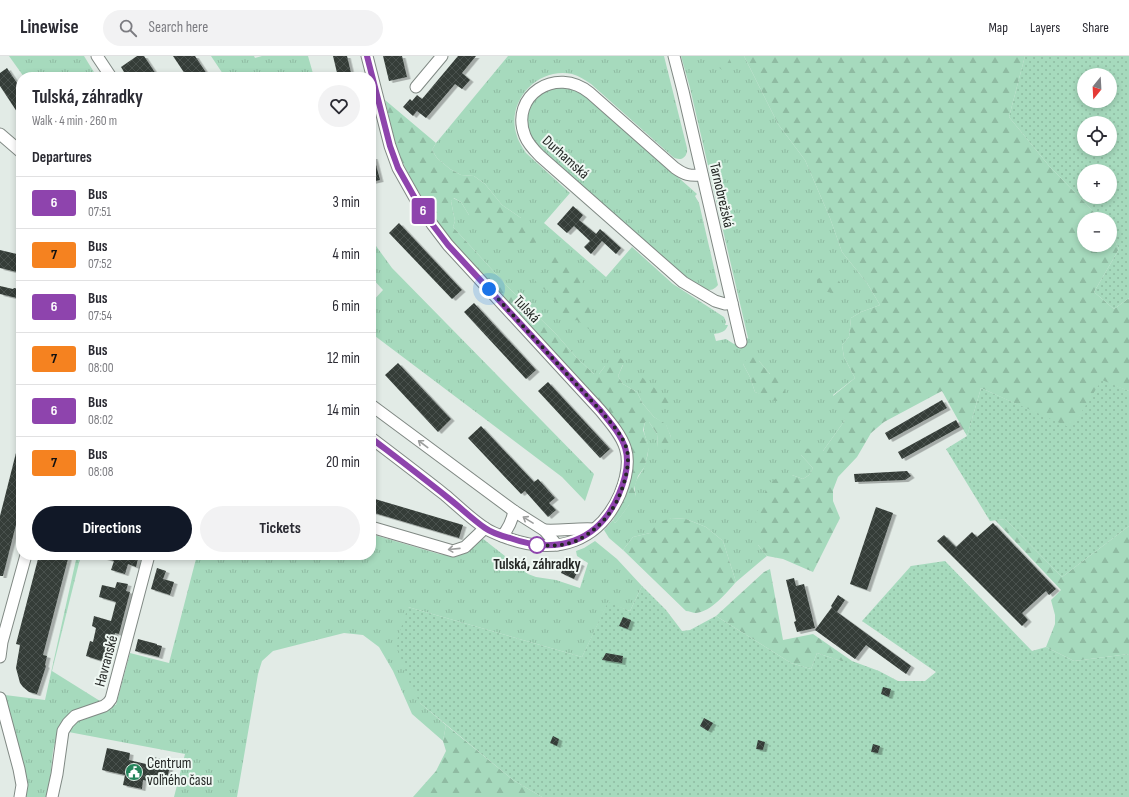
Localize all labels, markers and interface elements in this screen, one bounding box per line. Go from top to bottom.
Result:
search box [103,10,383,46]
text: Linewise [20,16,79,39]
icon: search [117,17,139,39]
text: Search here [149,18,208,37]
text: Map [988,19,1008,36]
text: Layers [1030,19,1060,36]
text: Share [1082,19,1109,36]
north arrow [1077,68,1117,108]
map controls [1077,68,1117,252]
button: heart [318,85,360,127]
text: Tulská, záhradky [32,86,143,109]
text: Walk · 4 min · 260 m [32,113,117,129]
button: locate [1077,116,1117,156]
street label: Durhamská [538,131,593,184]
text: Departures [32,148,92,167]
street label: Tarnobrežská [705,161,738,230]
button: + [1077,164,1117,204]
text: Bus [88,185,107,204]
text: 3 min [332,193,360,212]
text: 6 [51,194,57,211]
line badge: 6 [410,198,436,224]
text: 6 [420,202,426,219]
text: 07:51 [88,204,111,220]
button: − [1077,212,1117,252]
text: Bus [88,237,107,256]
text: 4 min [333,245,360,264]
text: 7 [51,246,57,263]
text: 07:52 [88,256,112,272]
your location [479,279,499,299]
text: Bus [88,289,107,308]
street label: Tulská [509,292,544,327]
text: 6 min [332,297,360,316]
text: 6 [51,298,57,315]
text: 07:54 [88,308,112,324]
text: Bus [88,341,107,360]
text: 12 min [327,349,360,368]
text: 7 [51,350,57,367]
text: 08:00 [88,360,114,376]
text: Bus [88,393,107,412]
text: 14 min [327,401,360,420]
text: 6 [51,402,57,419]
text: 08:02 [88,412,113,428]
one-way arrow [417,439,428,448]
text: Bus [88,445,107,464]
text: 20 min [326,453,360,472]
text: 7 [51,454,57,471]
text: 08:08 [88,464,113,480]
button: Directions [32,506,192,552]
button: Tickets [200,506,360,552]
one-way arrow [523,516,534,524]
marker: Tulská, záhradky [528,536,546,554]
one-way arrow [448,546,461,553]
place label: Tulská, záhradky [493,555,582,574]
street label: Havranské [91,633,122,689]
place label: Centrum voľného času [147,754,212,790]
public building icon: Centrum voľného času [124,762,144,782]

